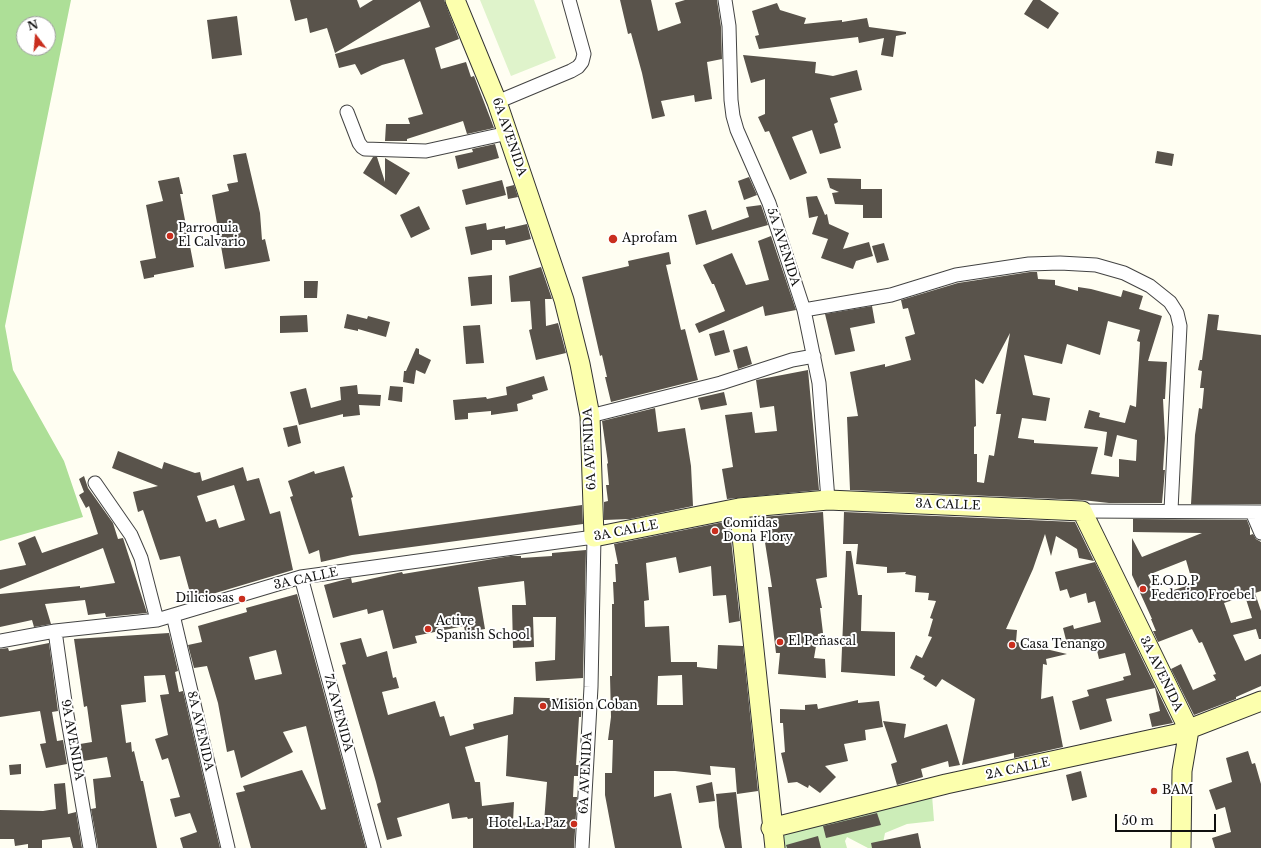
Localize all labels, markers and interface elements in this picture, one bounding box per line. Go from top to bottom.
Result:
north arrow [16,16,56,56]
text: N [26,17,40,34]
street label: 6A AVENIDA [489,96,529,178]
street label: 5A AVENIDA [764,206,802,288]
place label: Parroquia El Calvario [178,222,246,250]
marker: Parroquia El Calvario [165,231,175,241]
place label: Aprofam [622,232,677,246]
marker: Aprofam [607,233,619,245]
street label: 6A AVENIDA [581,408,599,490]
street label: 3A CALLE [915,497,981,513]
place label: Comidas Dona Flory [723,517,793,545]
street label: 3A CALLE [593,518,659,544]
marker: Comidas Dona Flory [710,526,720,536]
street label: 3A CALLE [273,565,339,593]
place label: E.O.D.P Federico Froebel [1151,575,1255,603]
marker: E.O.D.P Federico Froebel [1138,584,1148,594]
place label: Diliciosas [175,592,234,606]
marker: Diliciosas [237,594,247,604]
place label: Active Spanish School [436,615,530,643]
marker: Active Spanish School [423,624,433,634]
street label: 3A AVENIDA [1137,634,1185,714]
place label: El Peñascal [788,635,856,649]
marker: El Peñascal [775,637,785,647]
place label: Casa Tenango [1020,638,1105,652]
marker: Casa Tenango [1007,640,1017,650]
street label: 7A AVENIDA [321,672,355,754]
street label: 8A AVENIDA [184,690,216,772]
street label: 9A AVENIDA [58,698,86,782]
place label: Mision Coban [551,699,638,713]
marker: Mision Coban [538,701,548,711]
street label: 6A AVENIDA [577,732,595,814]
street label: 2A CALLE [985,755,1051,783]
place label: BAM [1162,784,1193,798]
marker: BAM [1149,786,1159,796]
scale bar [1117,806,1218,832]
text: 50 m [1122,813,1154,828]
place label: Hotel La Paz [488,817,566,831]
marker: Hotel La Paz [569,819,579,829]

